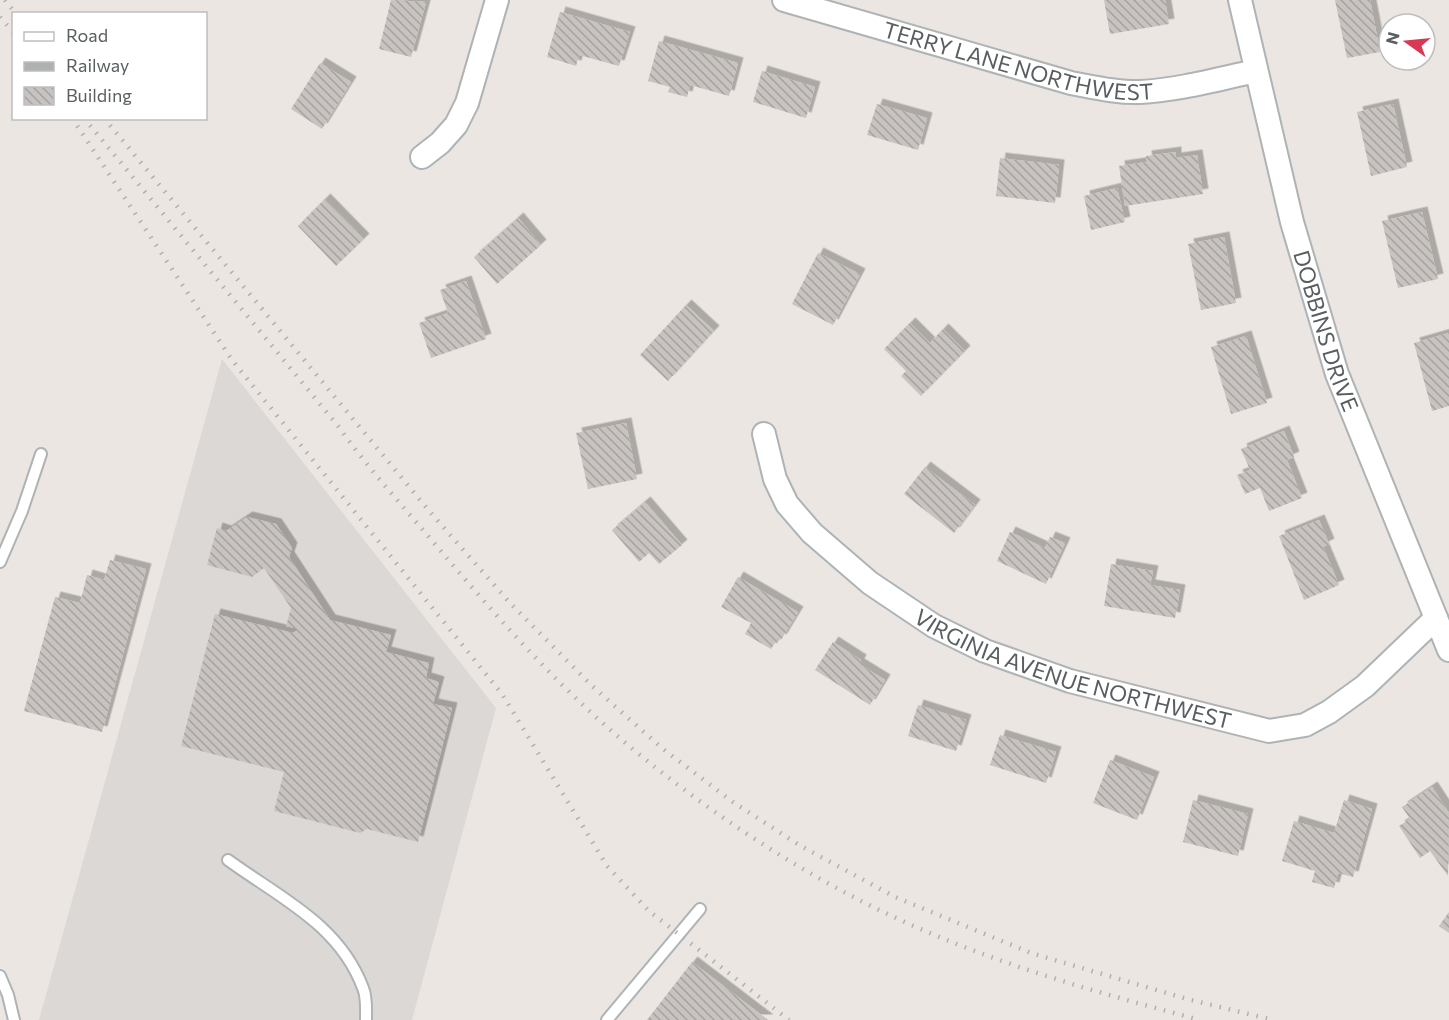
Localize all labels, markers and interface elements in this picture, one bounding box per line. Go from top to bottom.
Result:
legend [12,12,207,120]
north arrow [1377,12,1437,72]
street label: TERRY LANE NORTHWEST [880,15,1154,105]
text: Road [66,24,108,46]
text: N [1381,30,1403,46]
text: Railway [66,54,129,76]
text: Building [66,84,132,106]
street label: DOBBINS DRIVE [1288,247,1365,415]
street label: VIRGINIA AVENUE NORTHWEST [909,603,1234,734]

